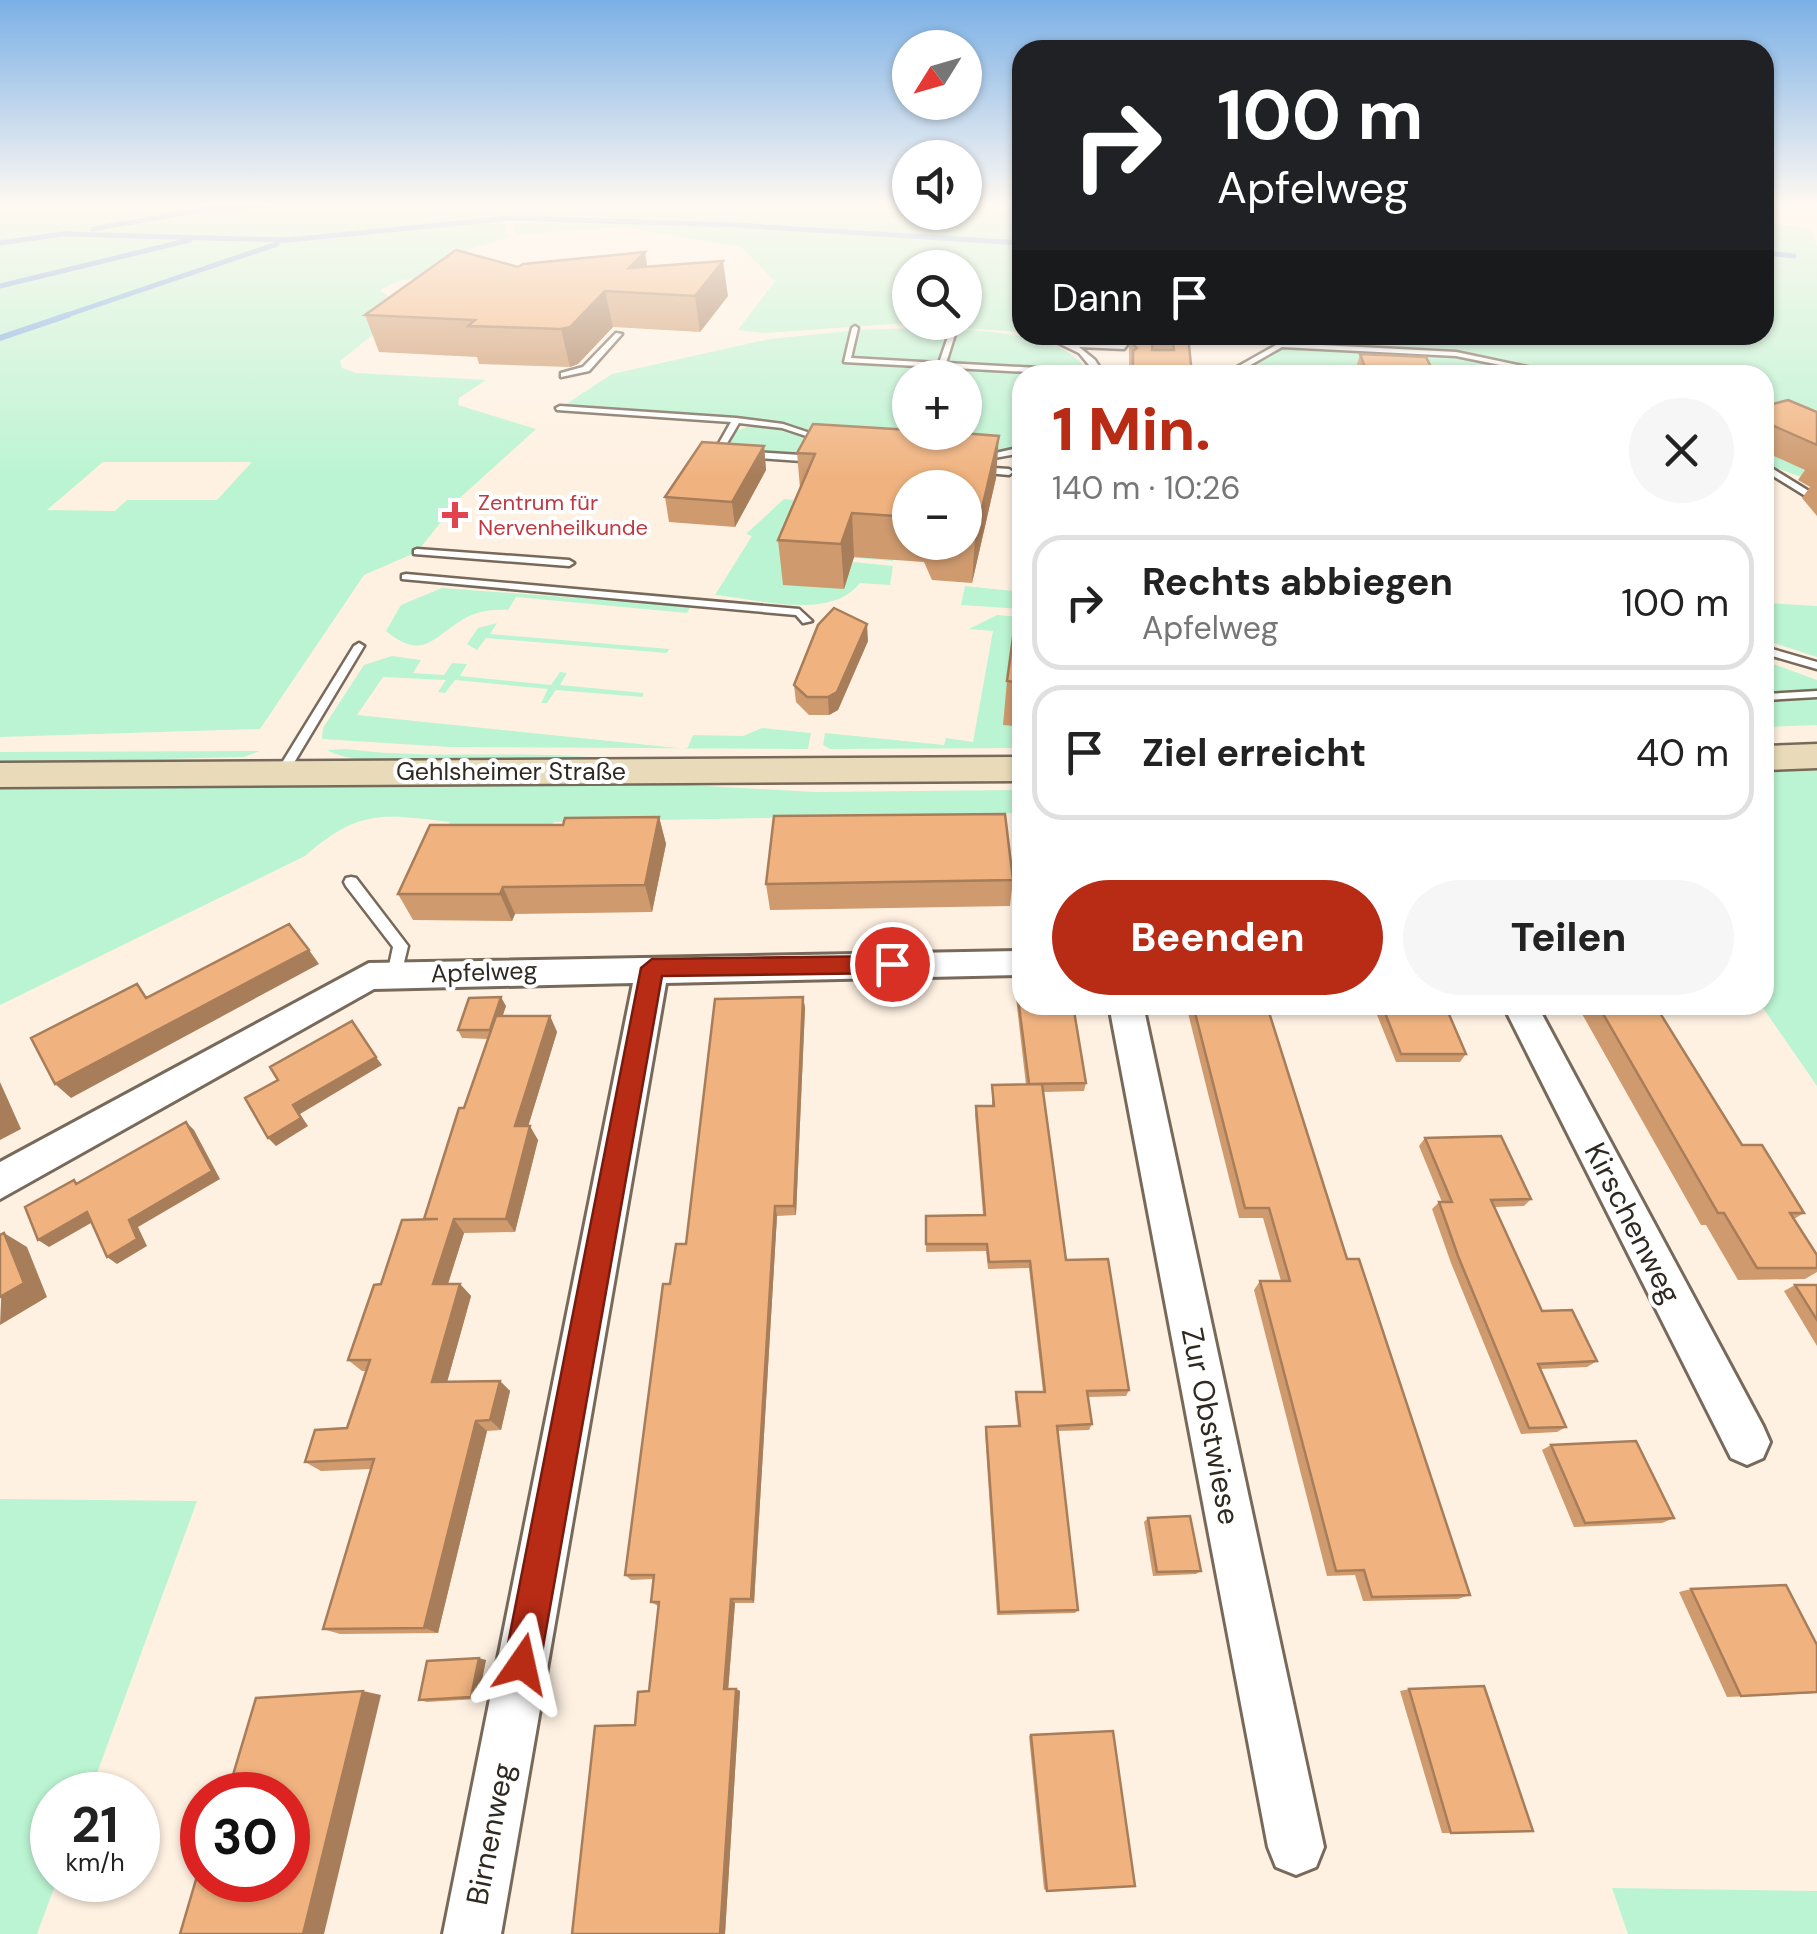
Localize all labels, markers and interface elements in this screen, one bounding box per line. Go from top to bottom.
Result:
north arrow [892,30,982,120]
map controls [892,30,982,560]
text: 100 m [1217,70,1423,161]
icon: right [1052,80,1182,210]
button: sound [892,140,982,230]
text: Apfelweg [1217,158,1409,217]
button: search [892,250,982,340]
icon: arrive [1162,270,1217,325]
text: Dann [1052,273,1142,323]
button: + [892,360,982,450]
text: 1 Min. [1052,390,1211,469]
button: close [1629,398,1734,503]
text: 140 m · 10:26 [1052,467,1241,509]
button: − [892,470,982,560]
place label: Zentrum für Nervenheilkunde [478,488,648,542]
marker: Zentrum für Nervenheilkunde [442,502,468,528]
text: Rechts abbiegen [1142,557,1453,607]
icon: right [1057,575,1112,630]
text: 100 m [1621,578,1729,628]
text: Apfelweg [1142,607,1279,649]
icon: arrive [1057,725,1112,780]
text: Ziel erreicht [1142,728,1366,778]
text: 40 m [1636,728,1729,778]
street label: Gehlsheimer Straße [396,755,626,788]
button: Beenden [1052,880,1383,995]
button: Teilen [1403,880,1734,995]
pin [850,922,935,1007]
icon: arrive [865,937,920,992]
street label: Apfelweg [430,954,538,990]
street label: Kirschenweg [1576,1136,1690,1310]
street label: Zur Obstwiese [1173,1324,1249,1528]
position arrow [470,1612,574,1716]
street label: Birnenweg [457,1760,523,1908]
speed limit sign: 30 [180,1772,310,1902]
text: 21 [71,1792,119,1858]
text: km/h [65,1846,125,1879]

